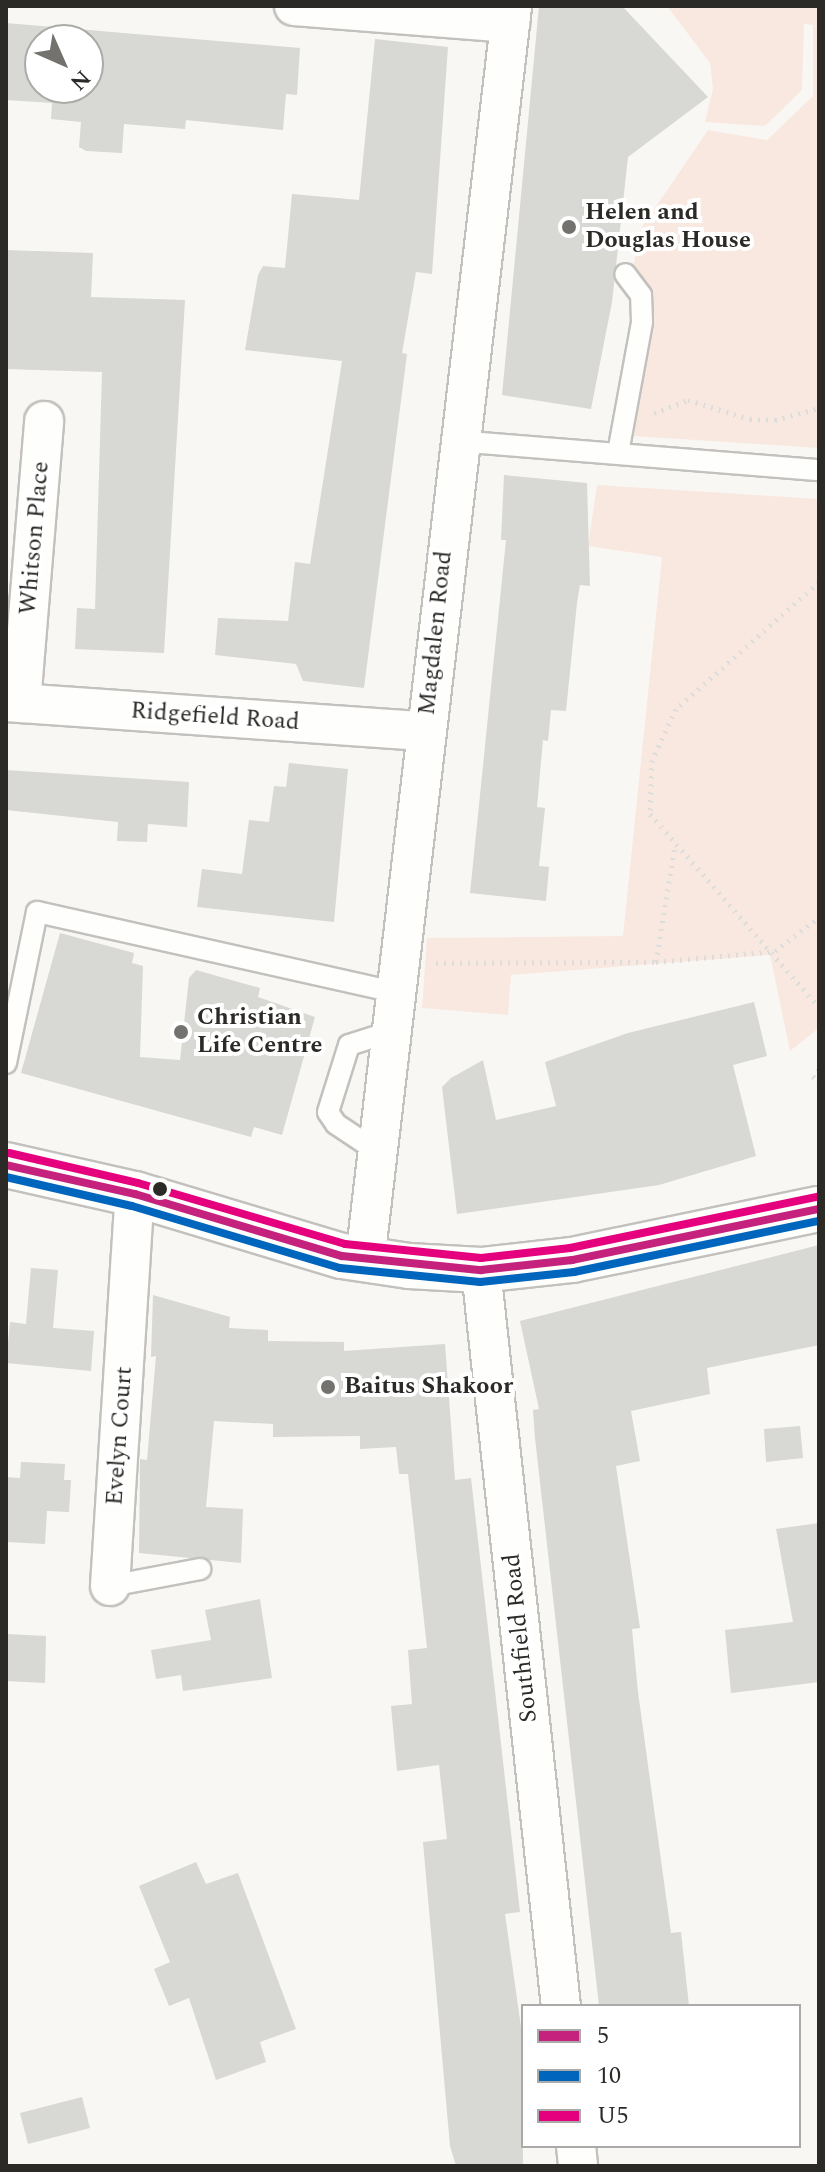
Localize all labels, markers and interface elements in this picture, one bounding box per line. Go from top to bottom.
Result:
north arrow [24,24,104,104]
text: N [62,62,98,98]
place label: Helen and Douglas House [585,199,751,255]
marker: Helen and Douglas House [560,218,578,236]
street label: Whitson Place [14,460,56,616]
street label: Magdalen Road [413,549,459,717]
street label: Ridgefield Road [130,697,300,737]
place label: Christian Life Centre [197,1004,322,1060]
marker: Christian Life Centre [172,1023,190,1041]
unlabelled marker [152,1181,168,1197]
street label: Evelyn Court [101,1366,139,1506]
place label: Baitus Shakoor [344,1373,513,1401]
marker: Baitus Shakoor [319,1378,337,1396]
street label: Southfield Road [498,1552,544,1724]
legend [521,2004,801,2148]
text: 5 [597,2018,609,2054]
text: 10 [597,2058,621,2094]
text: U5 [597,2098,628,2134]

